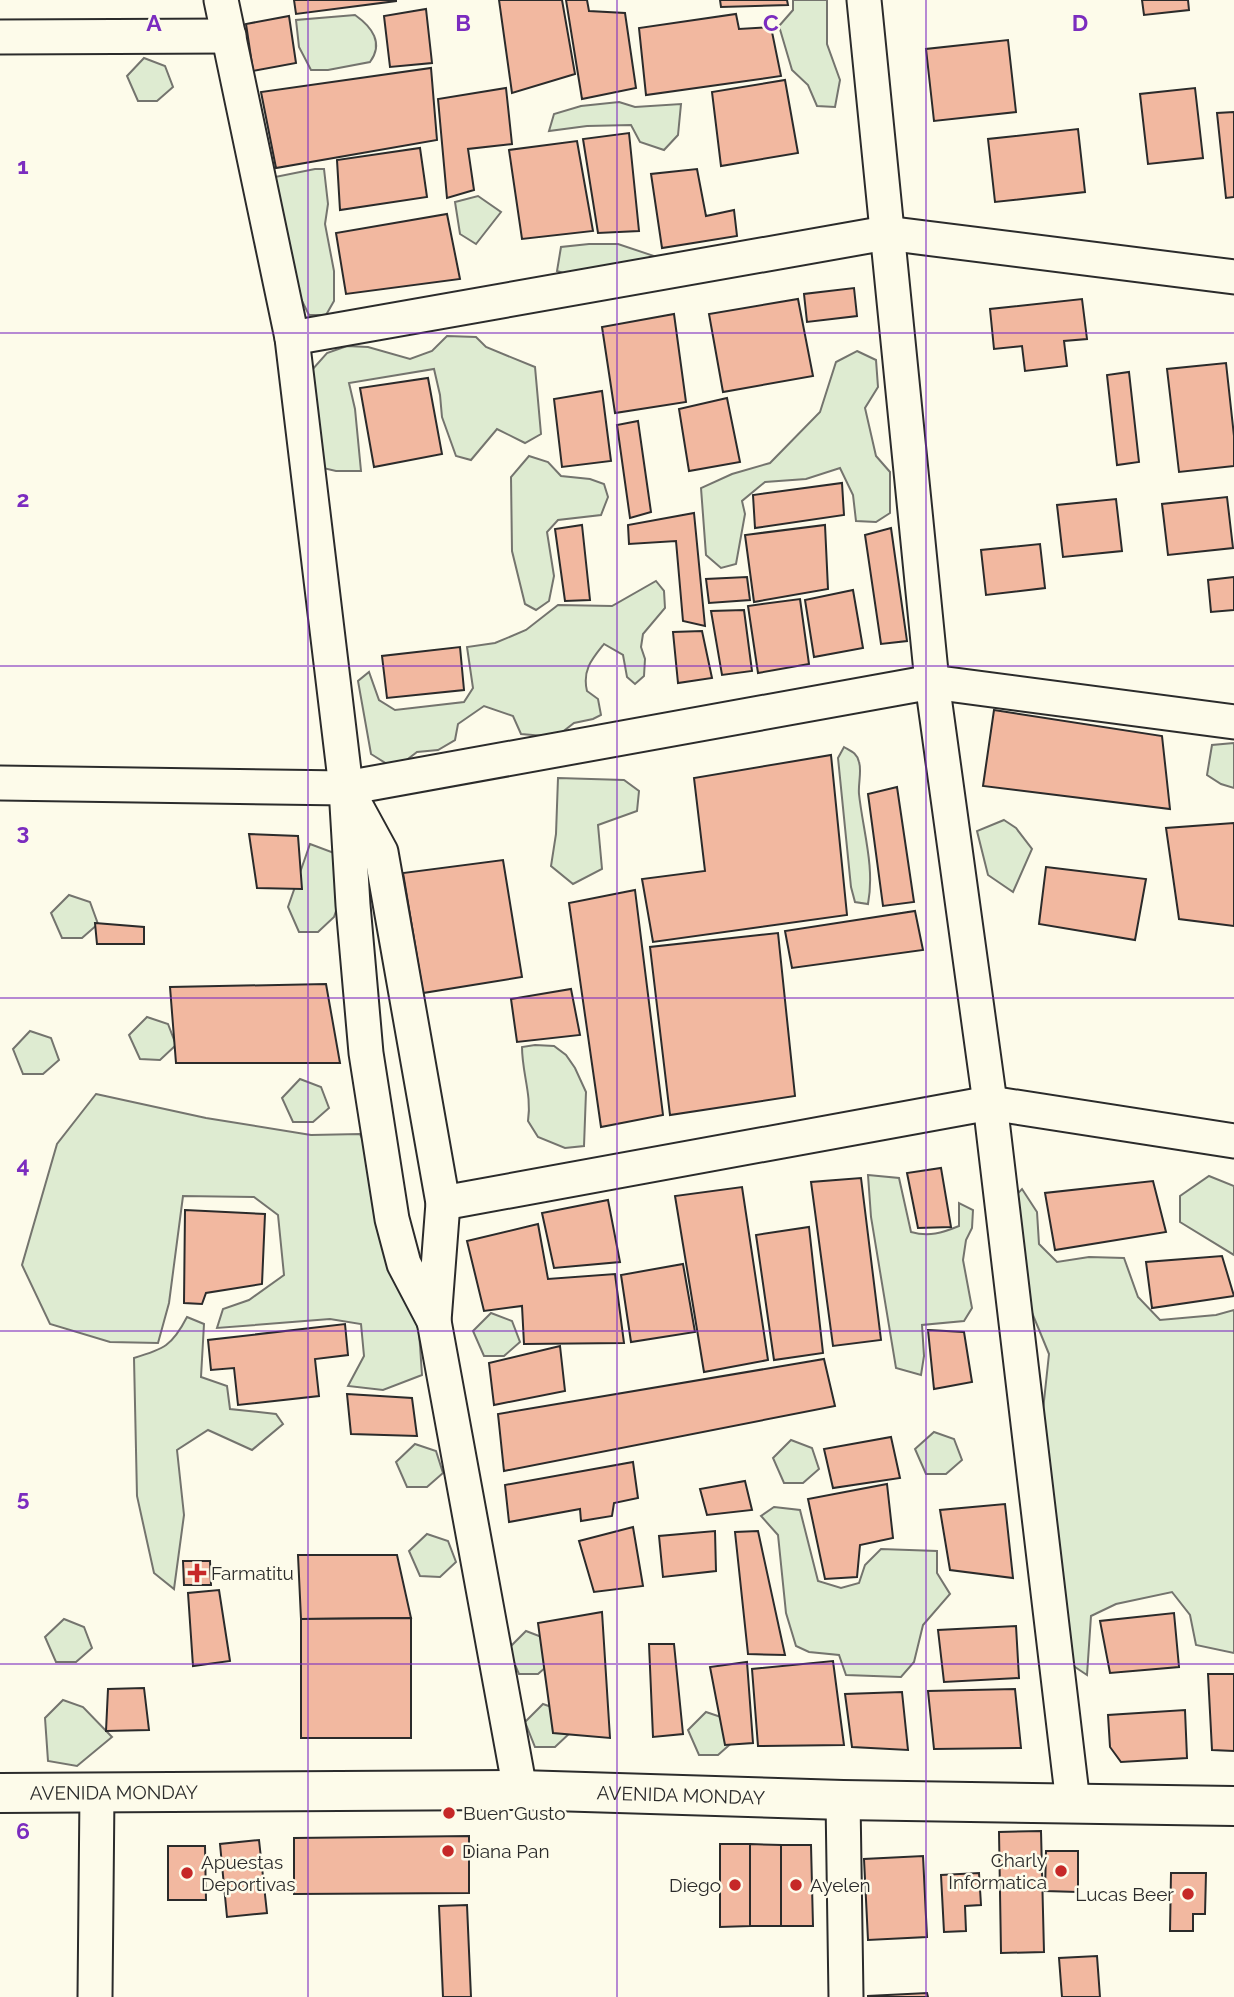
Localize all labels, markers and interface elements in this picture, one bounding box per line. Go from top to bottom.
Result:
text: A [146,9,162,36]
text: B [455,9,471,36]
text: C [763,9,779,36]
text: D [1072,9,1088,36]
text: 1 [17,152,29,179]
text: 2 [17,485,29,512]
text: 3 [17,818,29,845]
text: 4 [16,1151,30,1178]
text: 5 [17,1484,30,1511]
place label: Farmatitu [211,1562,294,1584]
marker: Farmatitu [189,1565,205,1581]
street label: AVENIDA MONDAY [30,1781,199,1804]
street label: AVENIDA MONDAY [596,1781,766,1809]
place label: Buen Gusto [463,1802,566,1824]
marker: Buen Gusto [441,1805,457,1821]
text: 6 [16,1817,30,1844]
place label: Diana Pan [462,1840,550,1862]
marker: Diana Pan [440,1843,456,1859]
place label: Charly Informatica [948,1849,1047,1893]
place label: Apuestas Deportivas [201,1851,295,1895]
marker: Charly Informatica [1053,1863,1069,1879]
marker: Apuestas Deportivas [179,1865,195,1881]
place label: Diego [669,1874,721,1896]
place label: Ayelen [810,1874,871,1896]
marker: Diego [727,1877,743,1893]
marker: Ayelen [788,1877,804,1893]
place label: Lucas Beer [1075,1883,1174,1905]
marker: Lucas Beer [1180,1886,1196,1902]

